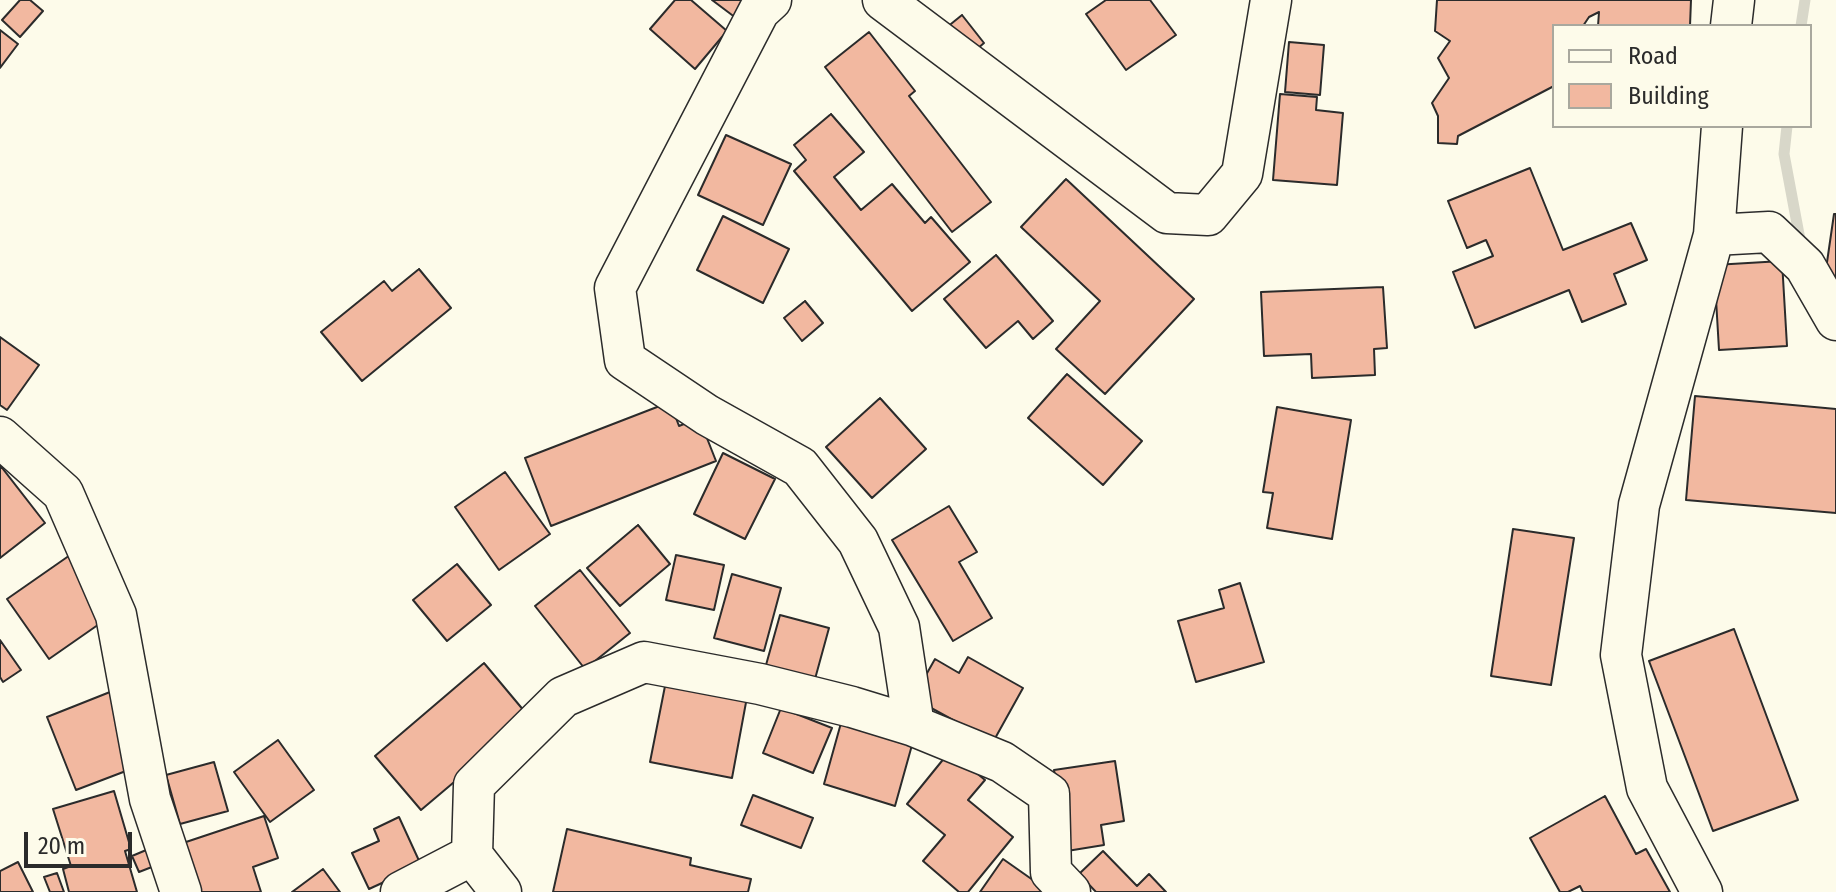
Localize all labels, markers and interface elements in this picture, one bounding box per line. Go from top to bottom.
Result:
legend [1552,24,1812,128]
text: Road [1628,42,1678,70]
text: Building [1628,82,1709,110]
scale bar [28,816,136,866]
text: 20 m [38,832,85,860]

